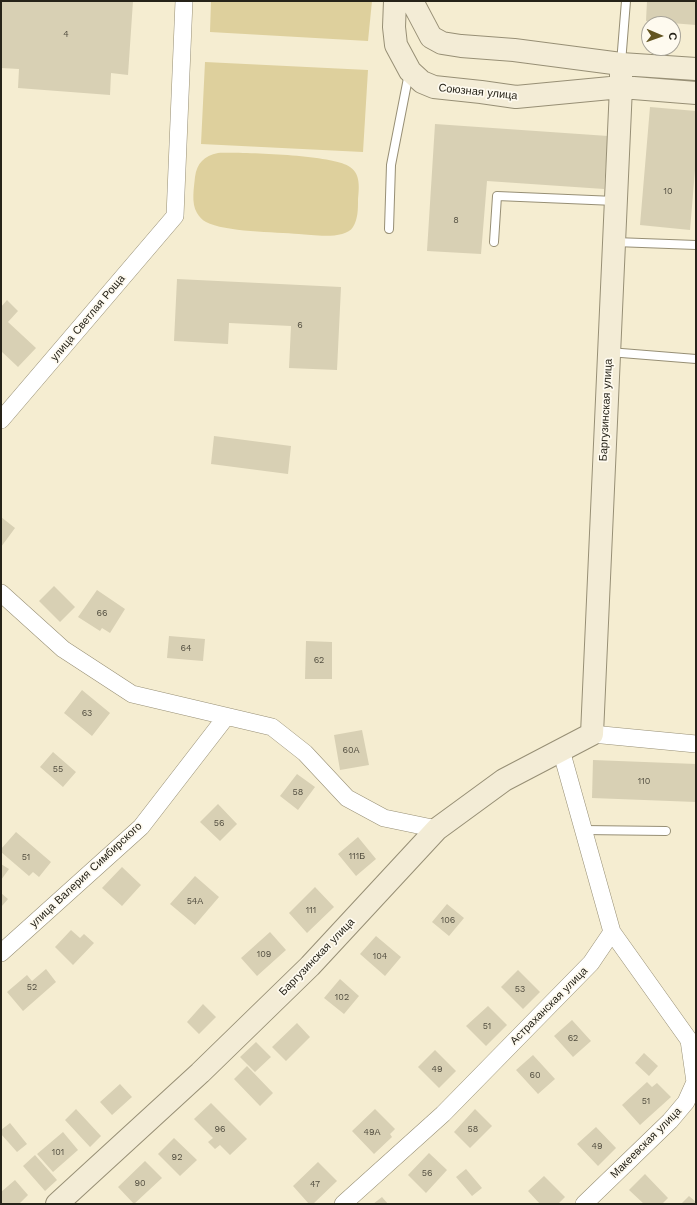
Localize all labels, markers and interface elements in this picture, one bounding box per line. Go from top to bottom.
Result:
north arrow [641,16,681,56]
house number: 4 [63,29,69,39]
text: С [666,32,679,41]
street label: Союзная улица [438,81,518,103]
house number: 10 [663,186,673,196]
house number: 8 [453,215,459,225]
street label: улица Светлая Роща [48,272,128,364]
house number: 6 [297,320,303,330]
street label: Баргузинская улица [597,358,615,462]
house number: 66 [97,608,107,618]
house number: 64 [181,643,191,653]
house number: 62 [314,655,324,665]
house number: 63 [82,708,92,718]
house number: 60А [342,745,360,755]
house number: 55 [53,764,63,774]
house number: 110 [638,776,650,786]
house number: 58 [293,787,303,797]
house number: 56 [214,818,224,828]
street label: улица Валерия Симбирского [27,820,145,930]
house number: 111Б [349,851,365,861]
house number: 51 [22,852,30,862]
house number: 54А [187,896,203,906]
house number: 111 [306,905,316,915]
street label: Баргузинская улица [277,915,357,999]
house number: 106 [441,915,455,925]
house number: 109 [257,949,271,959]
house number: 104 [373,951,387,961]
street label: Астраханская улица [507,964,591,1048]
house number: 52 [27,982,37,992]
house number: 53 [515,984,525,994]
house number: 102 [335,992,349,1002]
house number: 51 [483,1021,491,1031]
house number: 62 [568,1033,578,1043]
house number: 49 [431,1064,443,1074]
house number: 60 [529,1070,541,1080]
house number: 51 [642,1096,650,1106]
street label: Макеевская улица [608,1105,684,1181]
house number: 96 [214,1124,226,1134]
house number: 58 [468,1124,478,1134]
house number: 49А [363,1127,381,1137]
house number: 49 [591,1141,603,1151]
house number: 101 [52,1147,64,1157]
house number: 92 [172,1152,182,1162]
house number: 56 [422,1168,432,1178]
house number: 90 [134,1178,146,1188]
house number: 47 [310,1179,320,1189]

